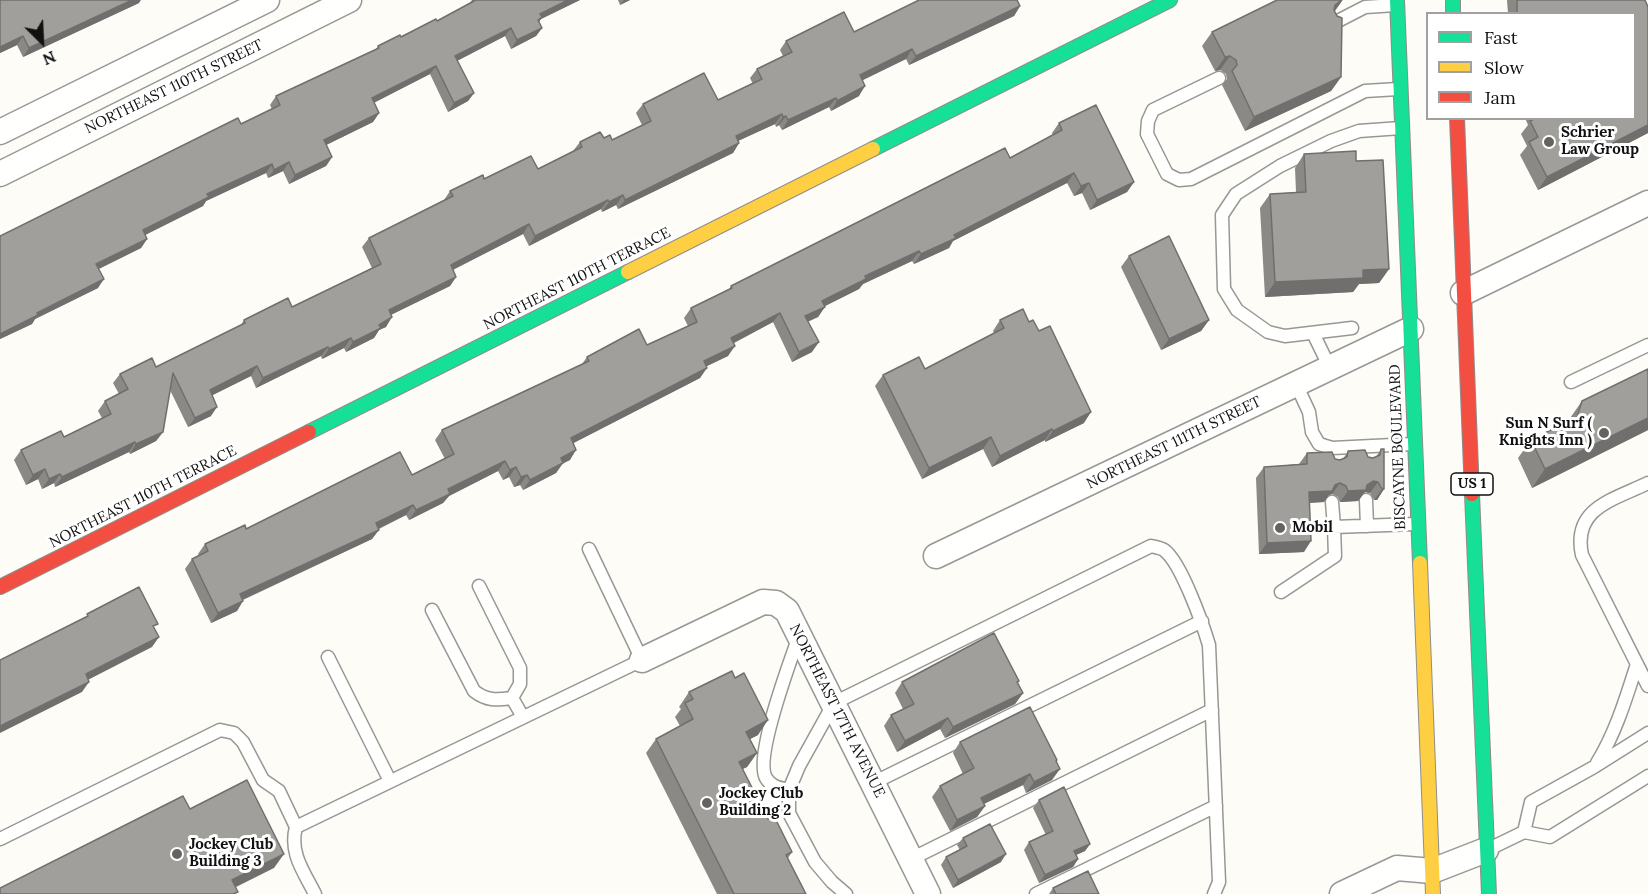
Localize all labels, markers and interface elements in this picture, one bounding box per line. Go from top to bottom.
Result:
north arrow [12,12,72,72]
legend [1426,12,1636,120]
text: Fast [1484,26,1518,49]
street label: NORTHEAST 110TH STREET [82,36,266,138]
text: N [40,47,59,70]
text: Slow [1484,56,1524,79]
text: Jam [1484,86,1516,109]
place label: Schrier Law Group [1561,124,1639,159]
marker: Schrier Law Group [1542,135,1556,149]
street label: NORTHEAST 110TH TERRACE [480,224,674,334]
street label: BISCAYNE BOULEVARD [1386,364,1410,530]
street label: NORTHEAST 111TH STREET [1084,393,1264,493]
place label: Sun N Surf ( Knights Inn ) [1499,415,1592,450]
marker: Sun N Surf ( Knights Inn ) [1597,426,1611,440]
street label: NORTHEAST 110TH TERRACE [46,442,240,552]
road number: US 1 [1451,473,1493,495]
place label: Mobil [1292,519,1333,537]
marker: Mobil [1273,521,1287,535]
street label: NORTHEAST 17TH AVENUE [785,621,889,801]
place label: Jockey Club Building 2 [719,785,803,820]
marker: Jockey Club Building 2 [700,796,714,810]
place label: Jockey Club Building 3 [189,836,273,871]
marker: Jockey Club Building 3 [170,847,184,861]

